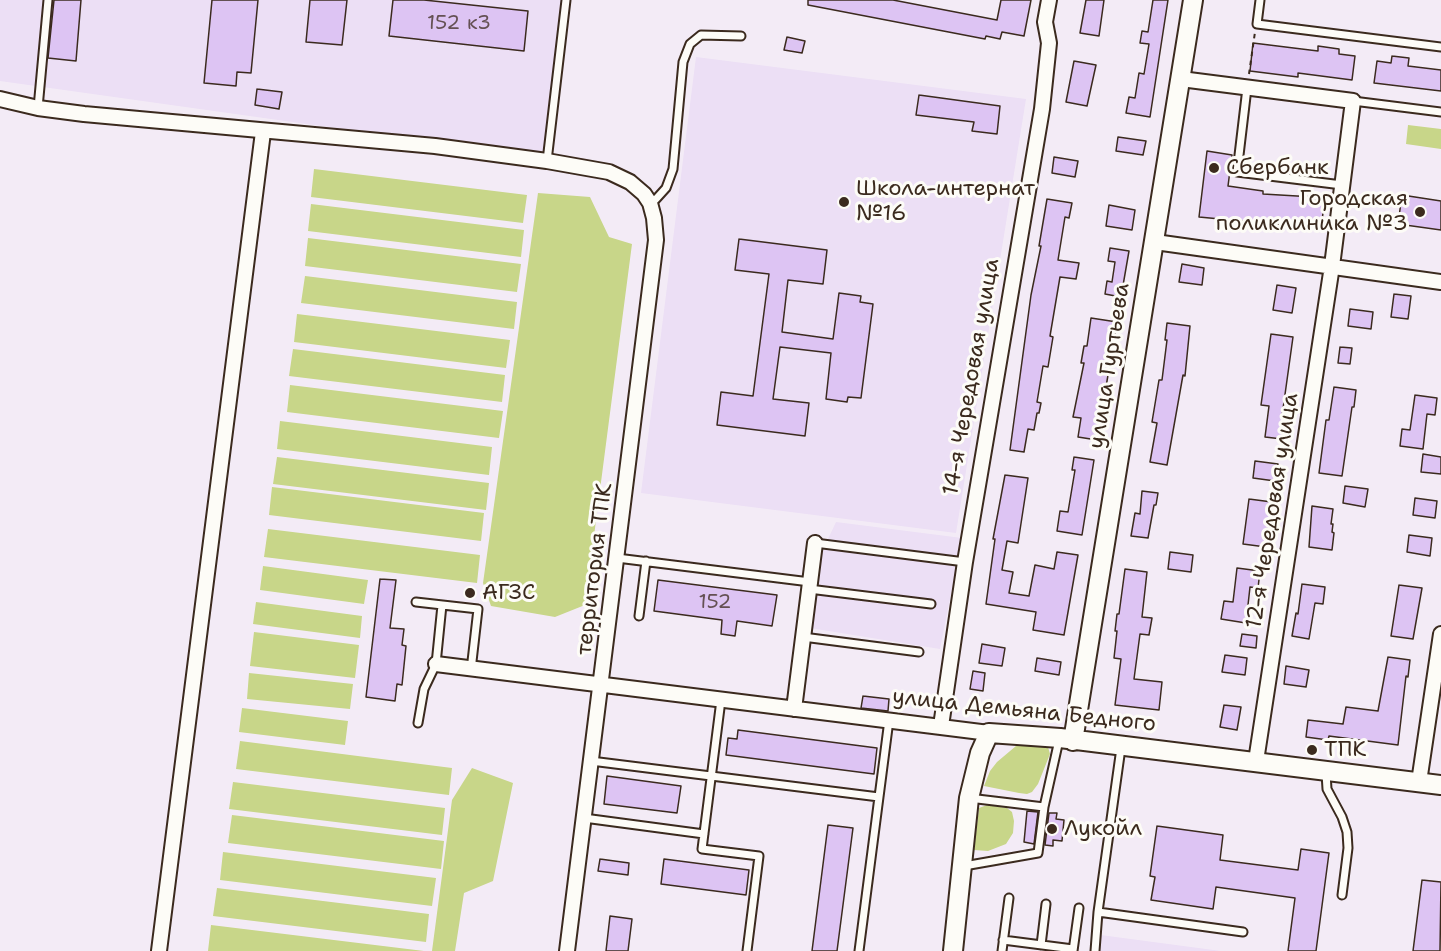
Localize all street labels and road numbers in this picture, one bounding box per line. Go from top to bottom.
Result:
street label: 14-я Чередовая улица [938,257,1006,497]
street label: улица Гуртьева [1084,281,1136,451]
street label: 12-я Чередовая улица [1241,391,1305,631]
street label: территория ТПК [571,481,619,657]
street label: улица Демьяна Бедного [891,684,1157,738]

